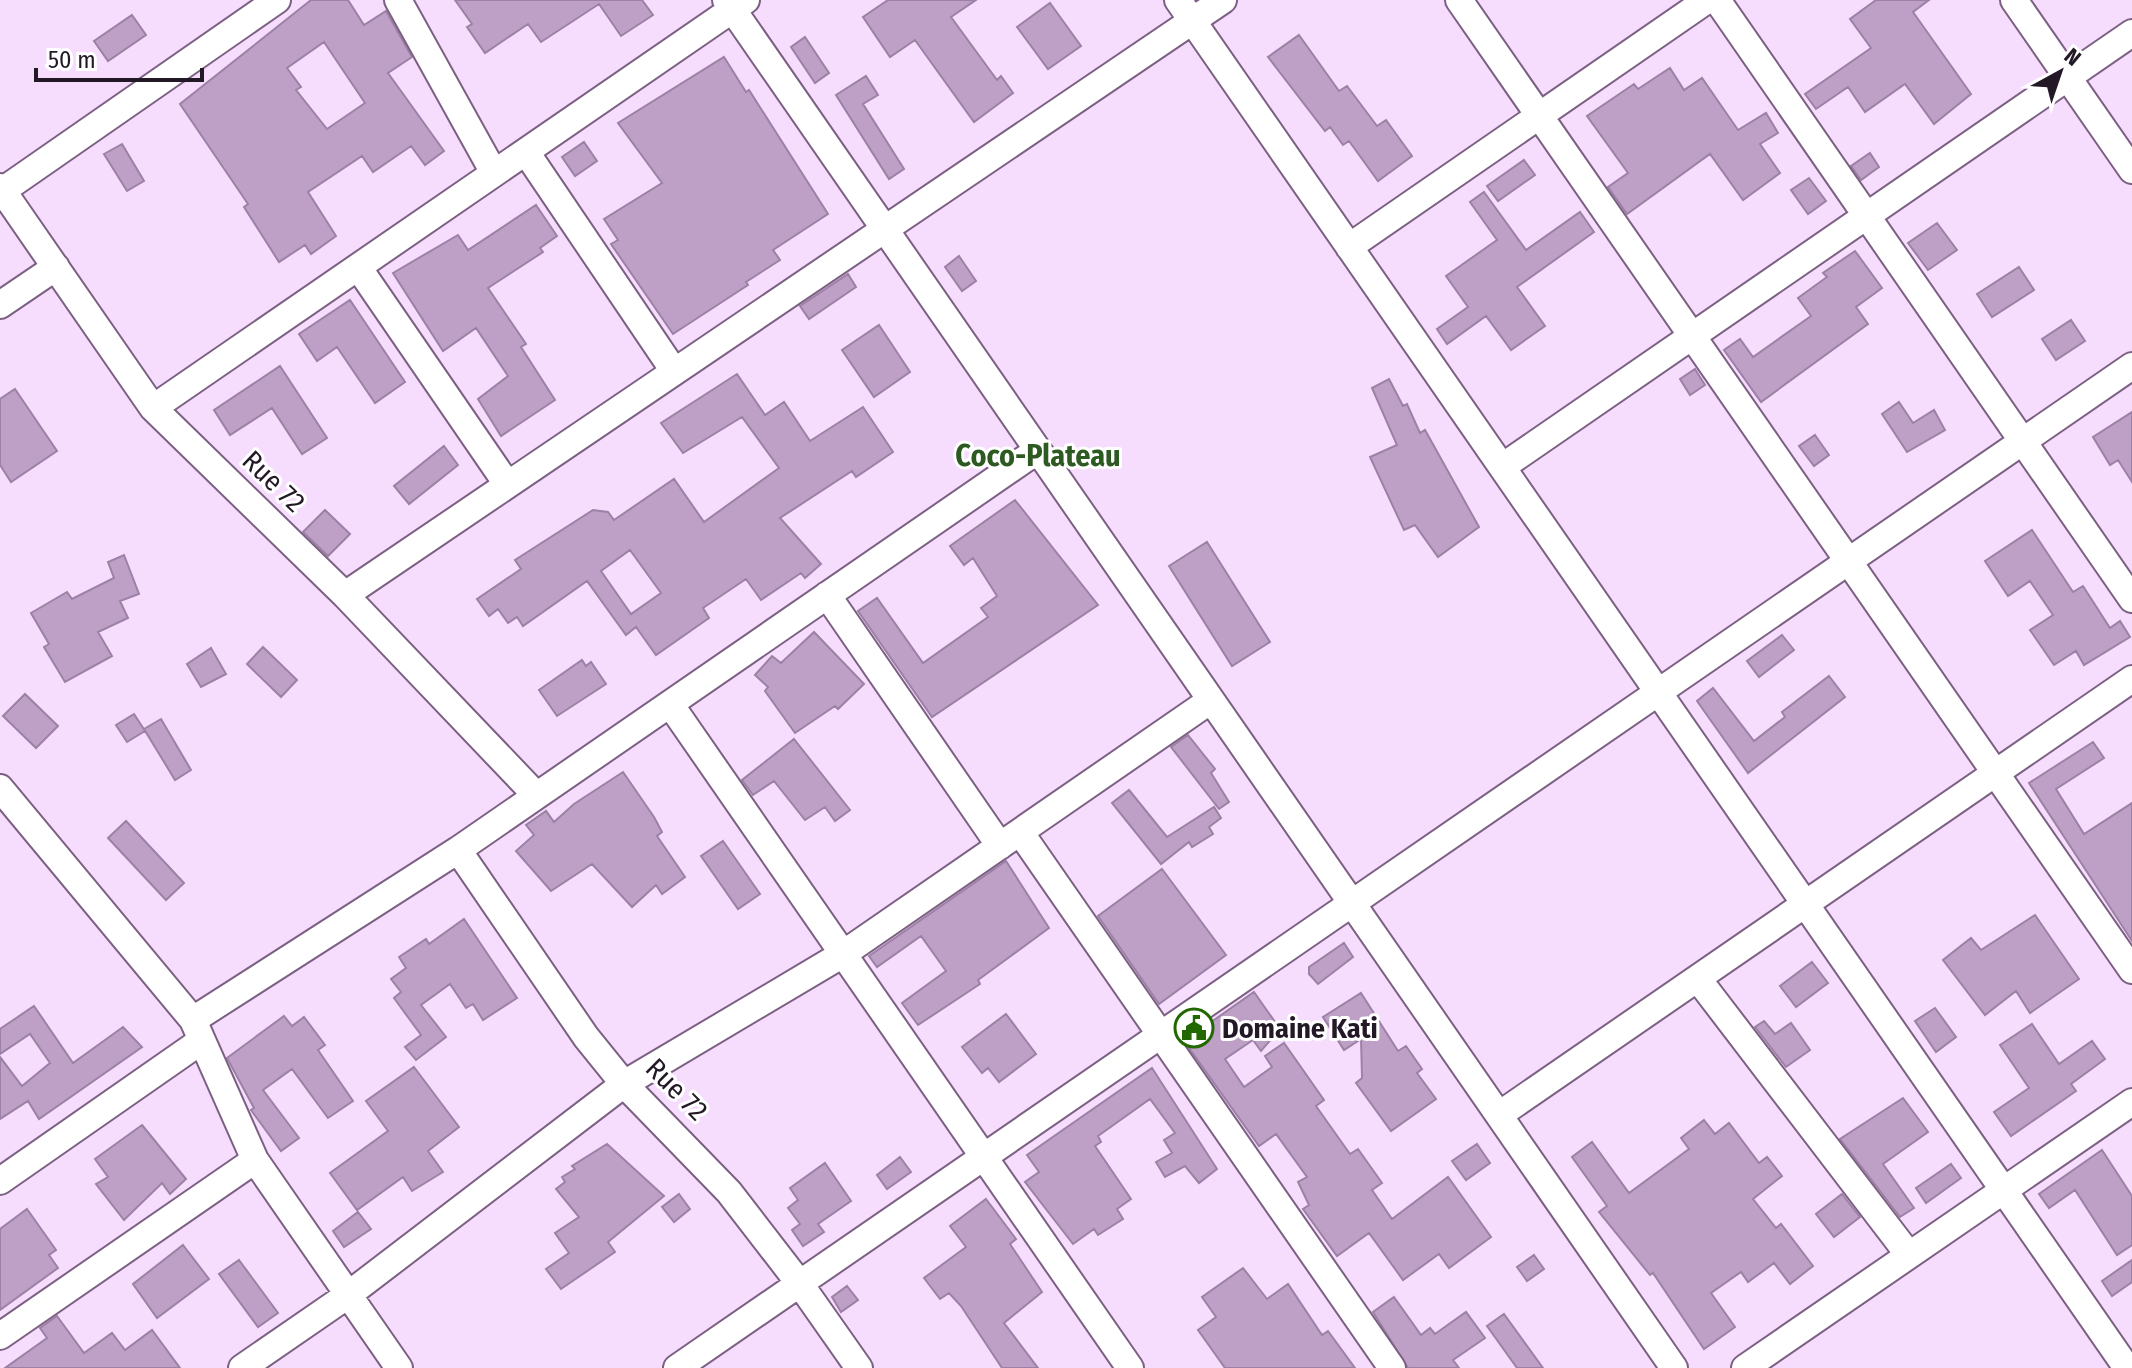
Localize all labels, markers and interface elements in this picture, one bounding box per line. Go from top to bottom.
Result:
scale bar [36,32,202,82]
north arrow [2020,32,2100,112]
text: N [2059,42,2086,72]
text: 50 m [48,46,96,74]
district label: Coco-Plateau [955,438,1121,474]
street label: Rue 72 [236,444,312,519]
public building icon: Domaine Kati [1173,1007,1215,1049]
place label: Domaine Kati [1222,1012,1378,1045]
street label: Rue 72 [639,1052,714,1127]

